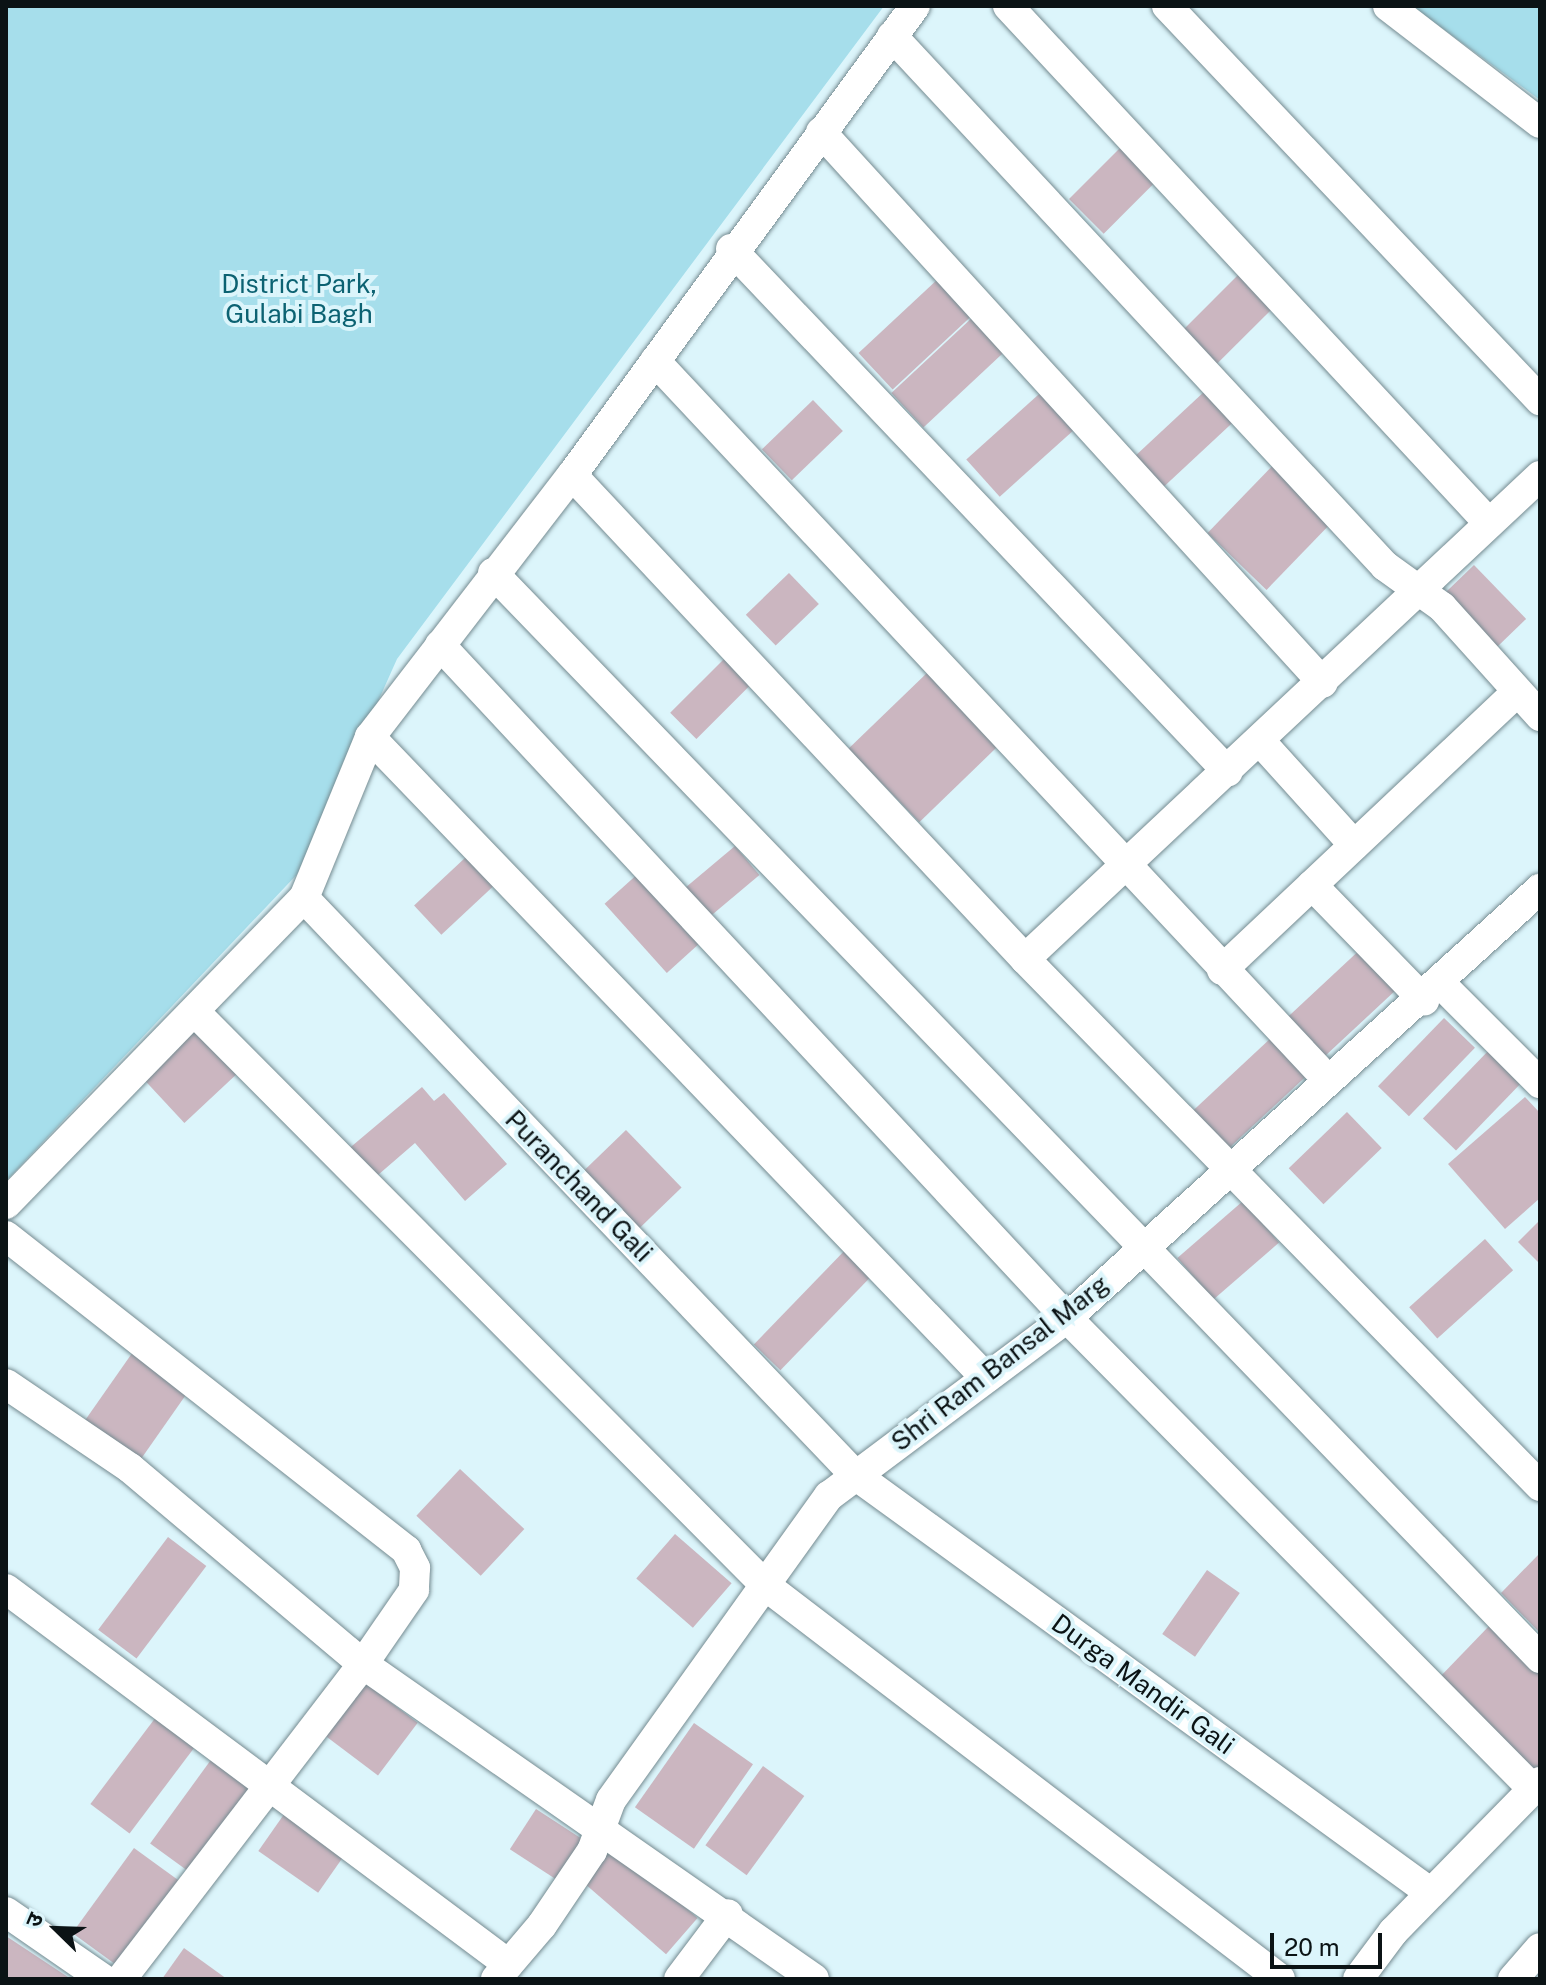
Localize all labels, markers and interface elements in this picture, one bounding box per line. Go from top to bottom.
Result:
park label: District Park, Gulabi Bagh [221,268,377,330]
street label: Puranchand Gali [499,1104,659,1268]
street label: Shri Ram Bansal Marg [885,1268,1115,1458]
street label: Durga Mandir Gali [1046,1607,1240,1761]
north arrow [16,1889,96,1969]
text: उ [19,1909,48,1931]
scale bar [1274,1917,1386,1967]
text: 20 m [1284,1933,1340,1961]

